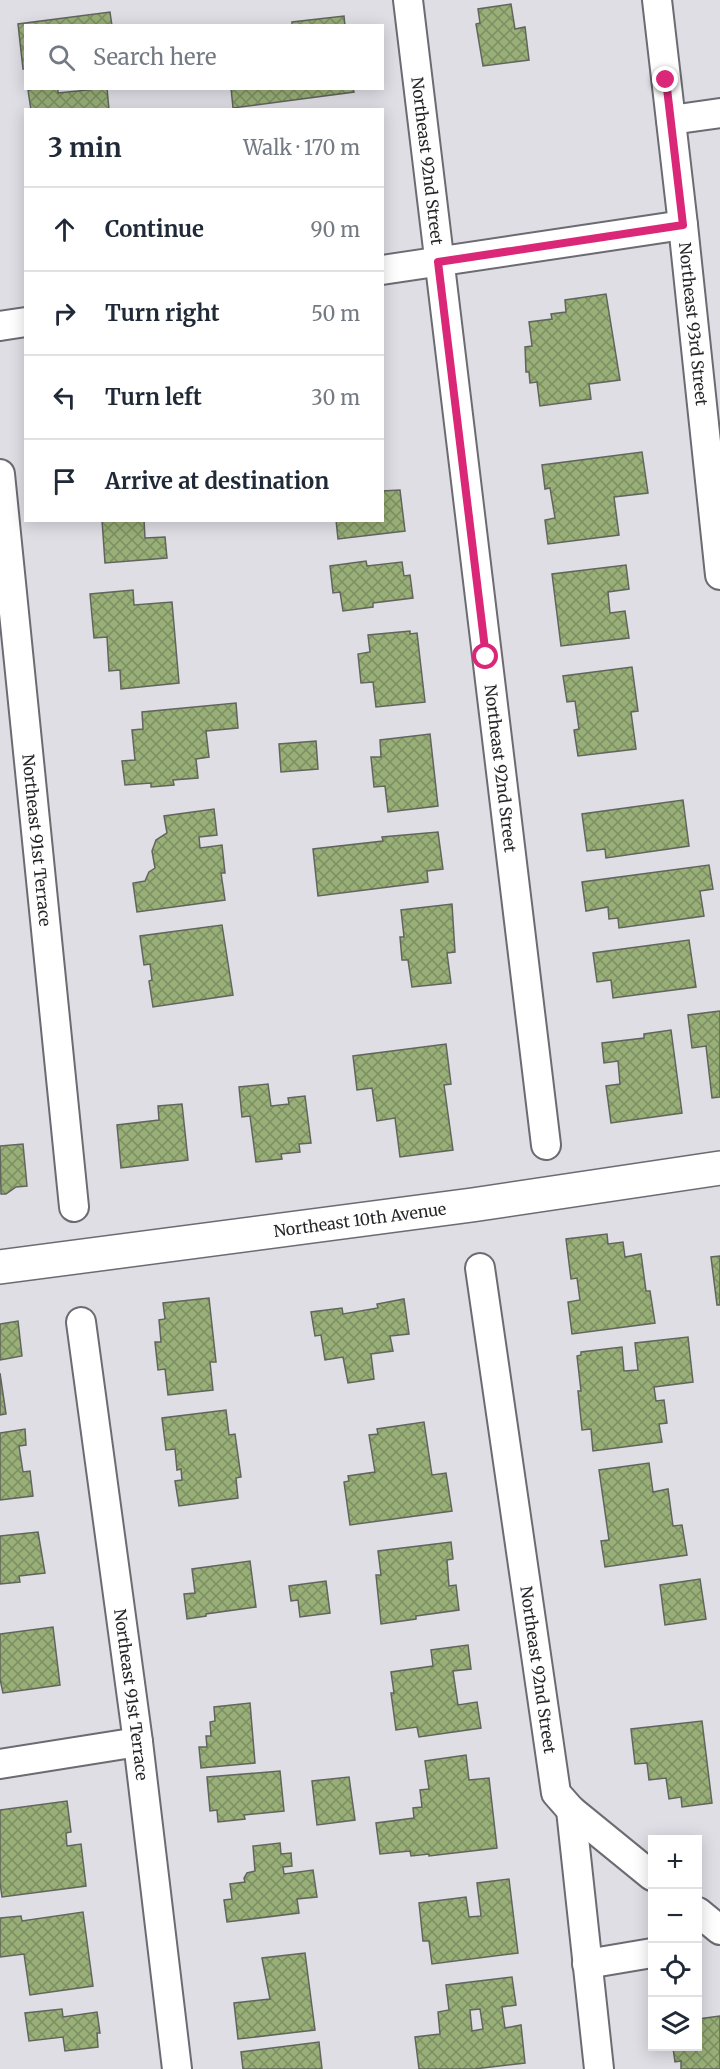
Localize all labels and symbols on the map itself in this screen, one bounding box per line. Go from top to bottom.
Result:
route end [652,66,678,92]
street label: Northeast 92nd Street [407,76,448,247]
street label: Northeast 93rd Street [675,241,712,407]
route start [472,643,498,669]
street label: Northeast 92nd Street [481,683,521,854]
street label: Northeast 91st Terrace [18,753,56,927]
street label: Northeast 10th Avenue [272,1198,447,1241]
street label: Northeast 92nd Street [516,1585,560,1756]
street label: Northeast 91st Terrace [110,1608,152,1781]

